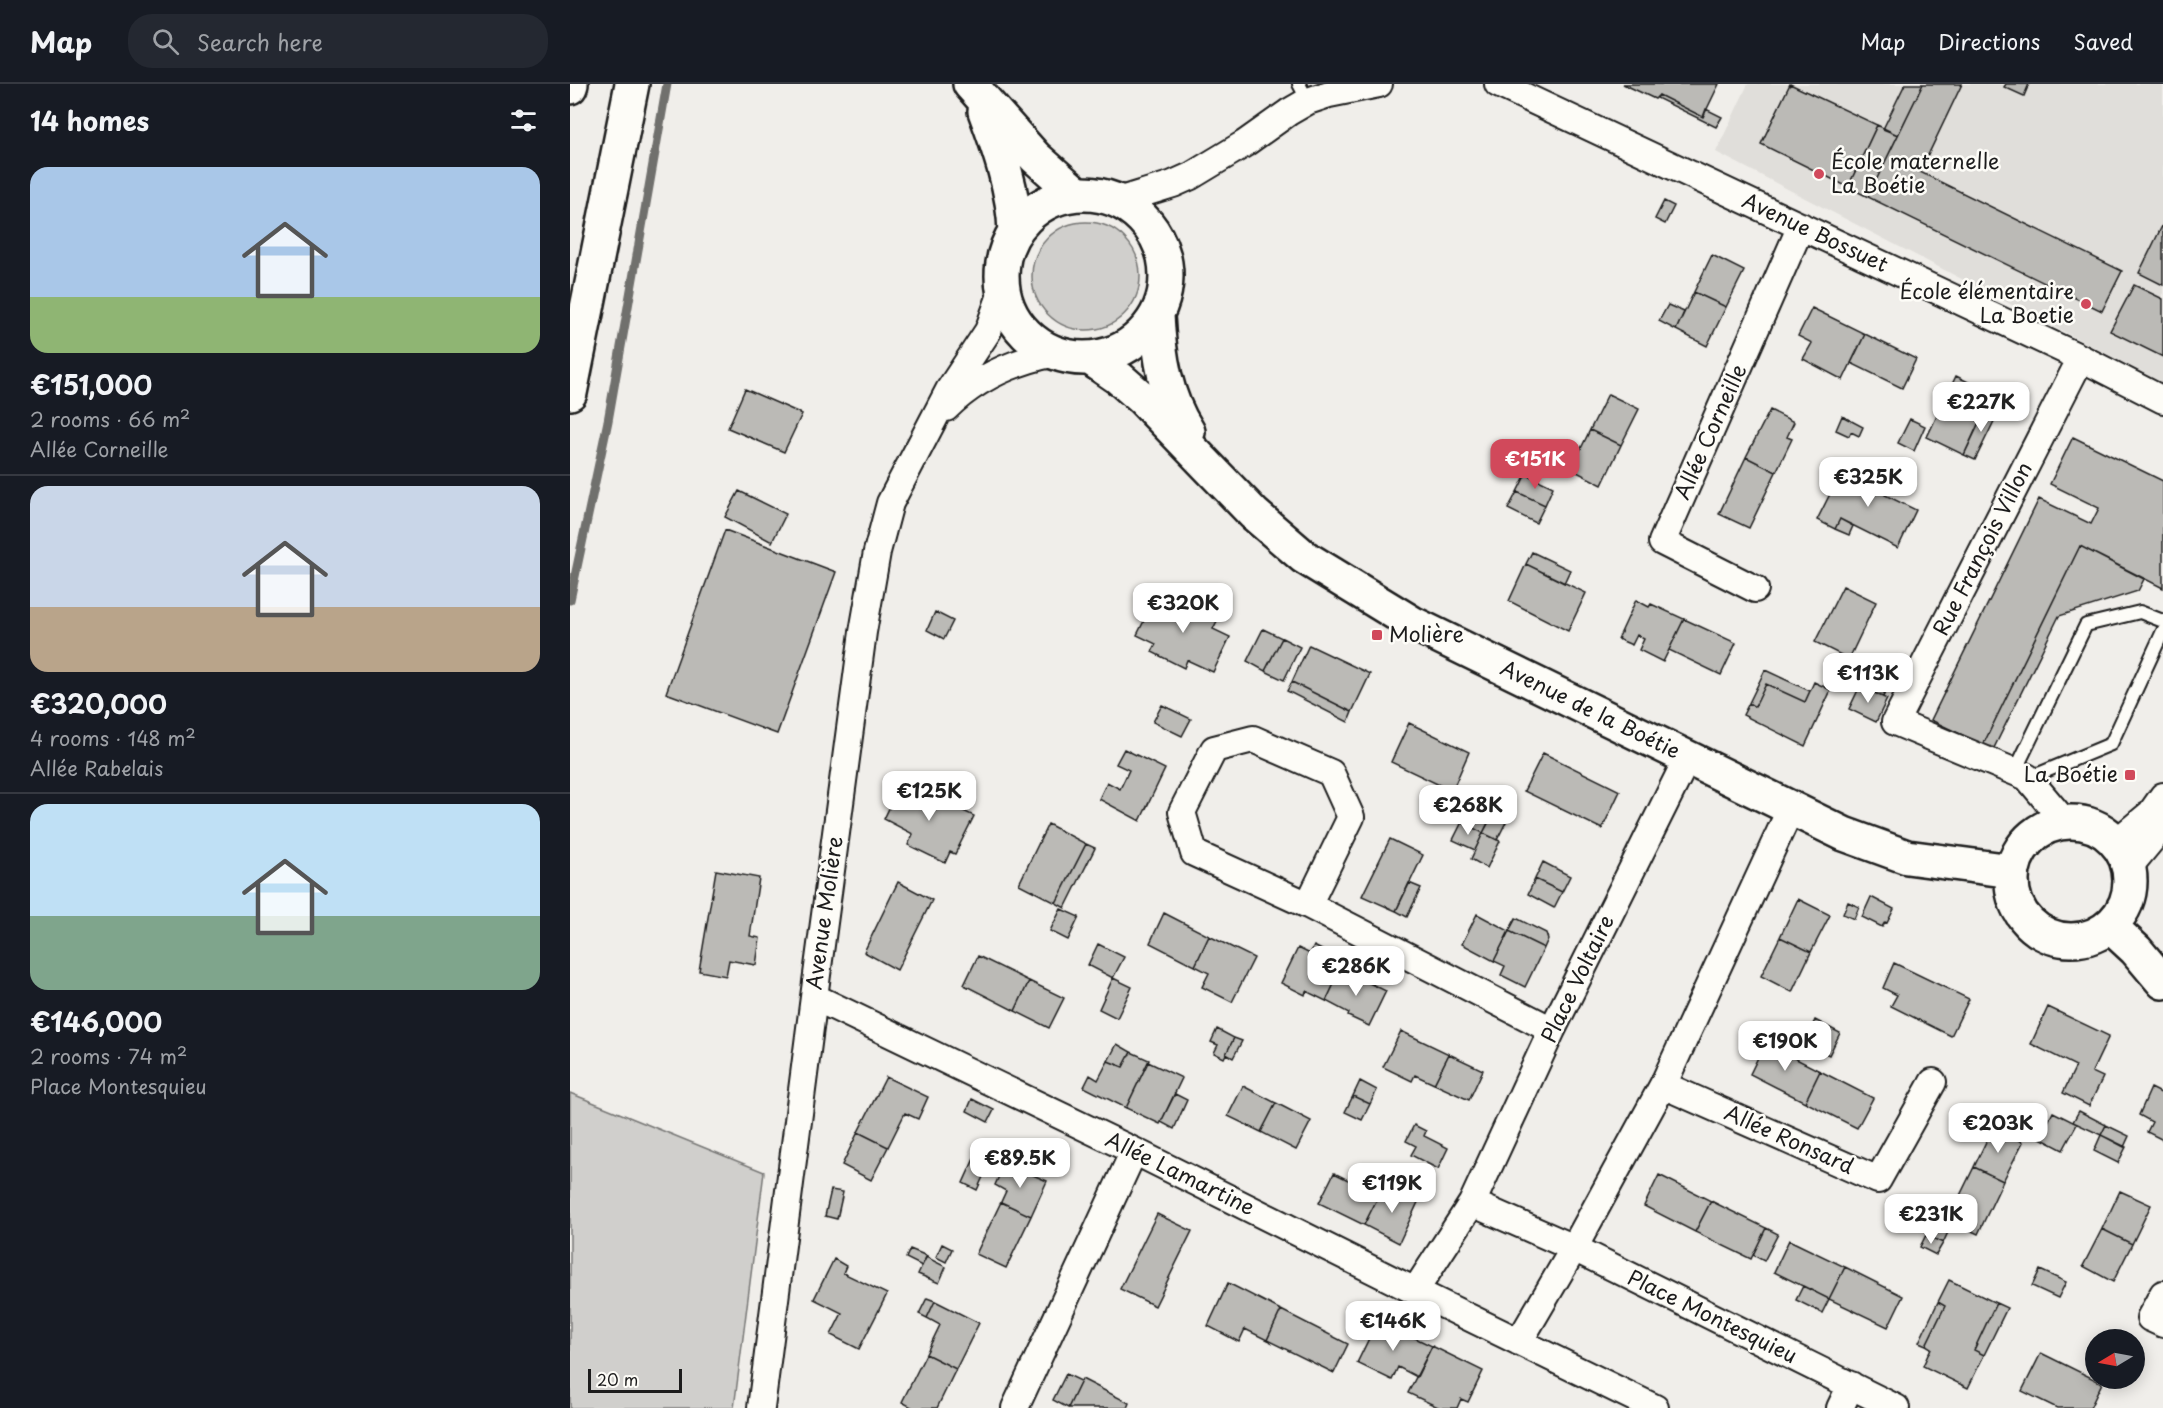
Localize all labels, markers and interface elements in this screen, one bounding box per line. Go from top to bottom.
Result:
search box [128,14,548,68]
text: Map [30,20,92,63]
icon: search [149,25,182,58]
text: Search here [197,25,323,58]
text: Map [1860,25,1905,57]
text: Directions [1938,25,2040,57]
text: Saved [2073,25,2133,57]
text: 14 homes [30,101,149,140]
icon: filters [507,104,540,137]
place label: École maternelle La Boétie [1831,144,1999,200]
marker: École maternelle La Boétie [1812,167,1826,181]
street label: Avenue Bossuet [1738,183,1894,279]
icon: home [231,206,339,314]
place label: École élémentaire La Boetie [1899,274,2074,330]
marker: École élémentaire La Boetie [2079,297,2093,311]
street label: Allée Corneille [1665,358,1753,504]
text: €151,000 [30,365,152,404]
pin: €227K [1939,382,2023,433]
text: €227K [1947,386,2015,416]
text: 2 rooms · 66 m² [30,404,190,434]
text: Allée Corneille [30,434,168,464]
pin: €151K [1493,439,1577,490]
text: €151K [1504,443,1566,473]
street label: Rue François Villon [1924,456,2039,641]
pin: €325K [1826,457,1910,508]
text: €325K [1833,461,1903,491]
icon: home [231,525,339,633]
pin: €320K [1141,583,1225,634]
text: €320K [1147,587,1219,617]
place label: Molière [1389,617,1464,649]
marker: Molière [1370,628,1384,642]
street label: Avenue de la Boétie [1496,651,1686,766]
pin: €113K [1826,653,1910,704]
text: €113K [1837,657,1899,687]
text: €320,000 [30,684,167,723]
text: 4 rooms · 148 m² [30,723,196,753]
text: Allée Rabelais [30,753,163,783]
place label: La Boétie [2024,757,2118,789]
marker: La Boétie [2123,768,2137,782]
pin: €125K [887,771,971,822]
text: €125K [896,775,962,805]
pin: €268K [1426,785,1510,836]
text: €268K [1433,789,1503,819]
street label: Avenue Molière [796,834,850,992]
icon: home [231,843,339,951]
street label: Place Voltaire [1531,909,1621,1047]
pin: €286K [1314,946,1398,997]
text: €286K [1321,950,1391,980]
text: €146,000 [30,1002,162,1041]
pin: €190K [1743,1021,1827,1072]
text: €190K [1752,1025,1818,1055]
text: 2 rooms · 74 m² [30,1041,187,1071]
text: Place Montesquieu [30,1071,206,1101]
street label: Allée Ronsard [1720,1095,1860,1181]
pin: €203K [1956,1103,2040,1154]
text: €203K [1963,1107,2033,1137]
street label: Allée Lamartine [1101,1122,1261,1222]
pin: €89.5K [971,1138,1069,1189]
text: €89.5K [984,1142,1056,1172]
pin: €119K [1350,1163,1434,1214]
text: €119K [1362,1167,1422,1197]
pin: €231K [1889,1194,1973,1245]
text: €231K [1899,1198,1963,1228]
street label: Place Montesquieu [1623,1260,1803,1370]
pin: €146K [1351,1301,1435,1352]
text: €146K [1360,1305,1426,1335]
north arrow [2085,1329,2145,1389]
map controls [2085,1329,2145,1389]
scale bar [588,1366,682,1394]
text: 20 m [597,1367,638,1391]

